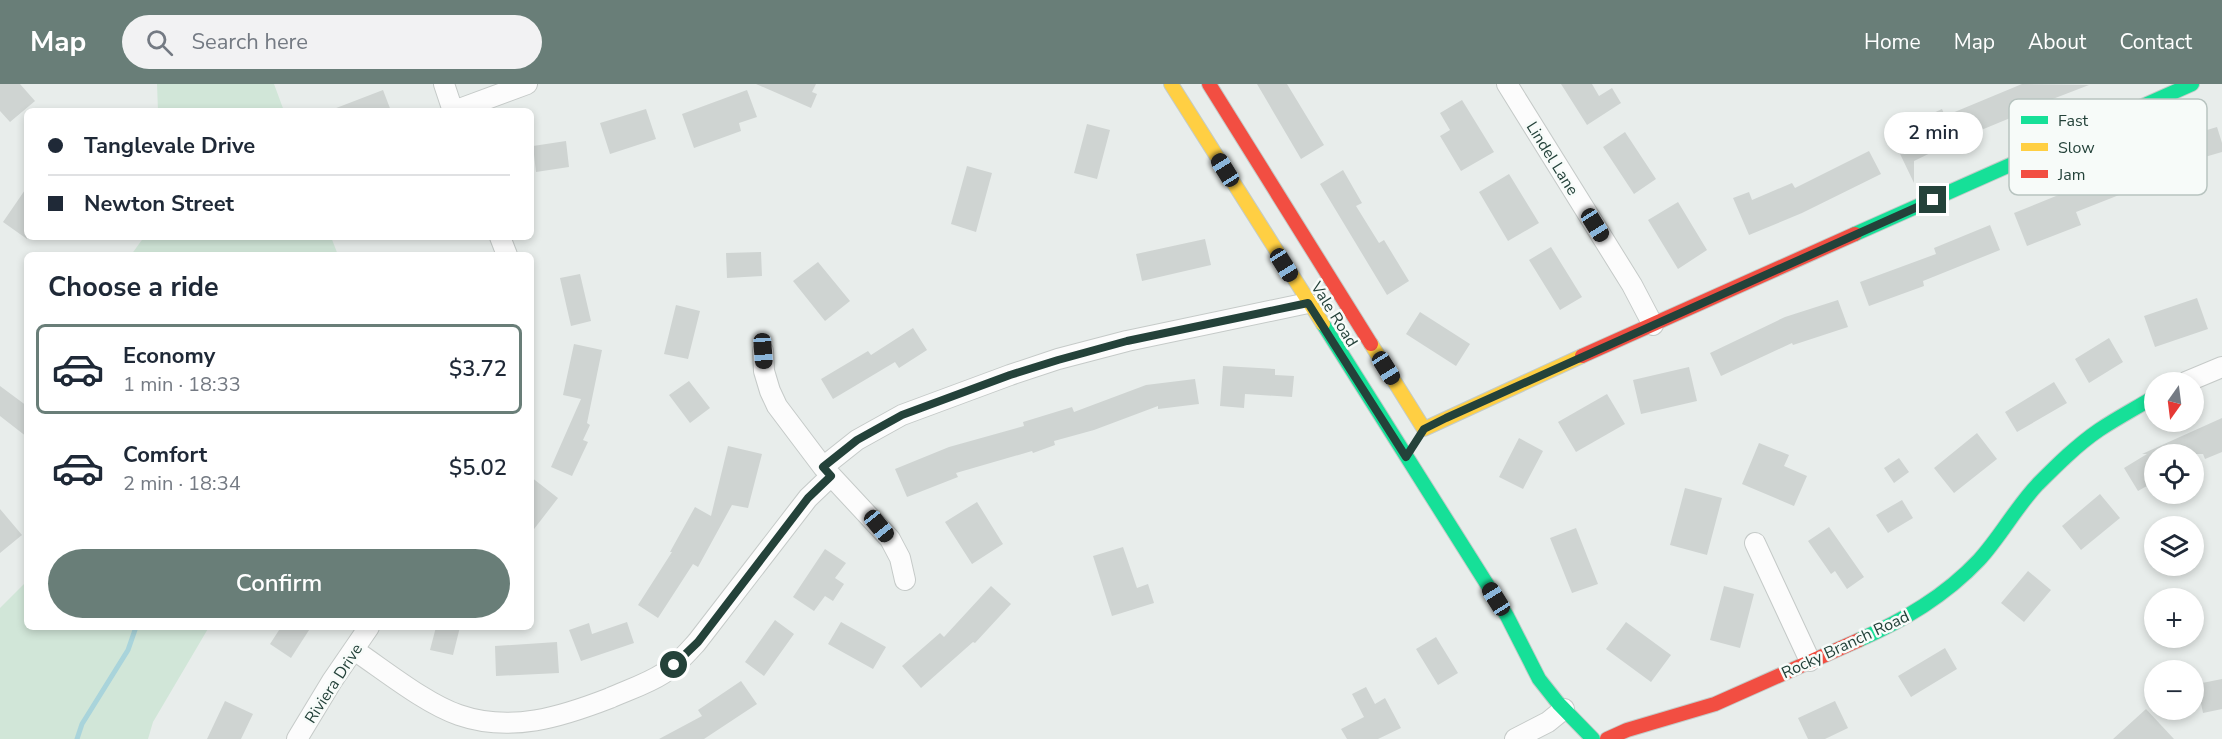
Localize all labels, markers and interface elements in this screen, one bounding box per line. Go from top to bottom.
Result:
search box [122,15,542,69]
text: Map [30,23,86,61]
icon: search [143,26,176,59]
text: Search here [191,27,308,57]
text: Home [1864,28,1921,56]
text: Map [1954,28,1995,56]
text: About [2028,28,2086,56]
text: Contact [2119,28,2192,56]
legend [2009,99,2207,195]
text: Fast [2058,110,2089,132]
callout: 2 min [1884,113,1982,155]
street label: Lindel Lane [1521,118,1583,200]
text: 2 min [1908,119,1959,146]
text: Tanglevale Drive [84,131,255,161]
text: Slow [2058,137,2095,159]
car [1208,150,1242,190]
text: Jam [2057,164,2085,186]
route end [1919,186,1946,213]
text: Newton Street [84,189,234,219]
car [1578,205,1612,245]
car [1267,245,1301,285]
text: Choose a ride [48,269,219,306]
street label: Vale Road [1305,277,1363,351]
car [753,332,773,370]
text: Economy [123,341,215,371]
icon: car [51,342,105,396]
car [1369,348,1403,388]
text: $3.72 [449,354,507,384]
text: 1 min · 18:33 [123,371,241,398]
north arrow [2144,372,2204,432]
map controls [2144,372,2204,720]
text: Comfort [123,440,207,470]
icon: car [51,441,105,495]
button: locate [2144,444,2204,504]
text: $5.02 [449,453,507,483]
text: 2 min · 18:34 [123,470,241,497]
car [861,506,897,546]
button: layers [2144,516,2204,576]
button: Confirm [48,549,510,618]
car [1479,579,1513,619]
button: + [2144,588,2204,648]
street label: Rocky Branch Road [1778,606,1913,684]
street label: Riviera Drive [300,639,368,728]
route start [660,651,687,678]
button: − [2144,660,2204,720]

